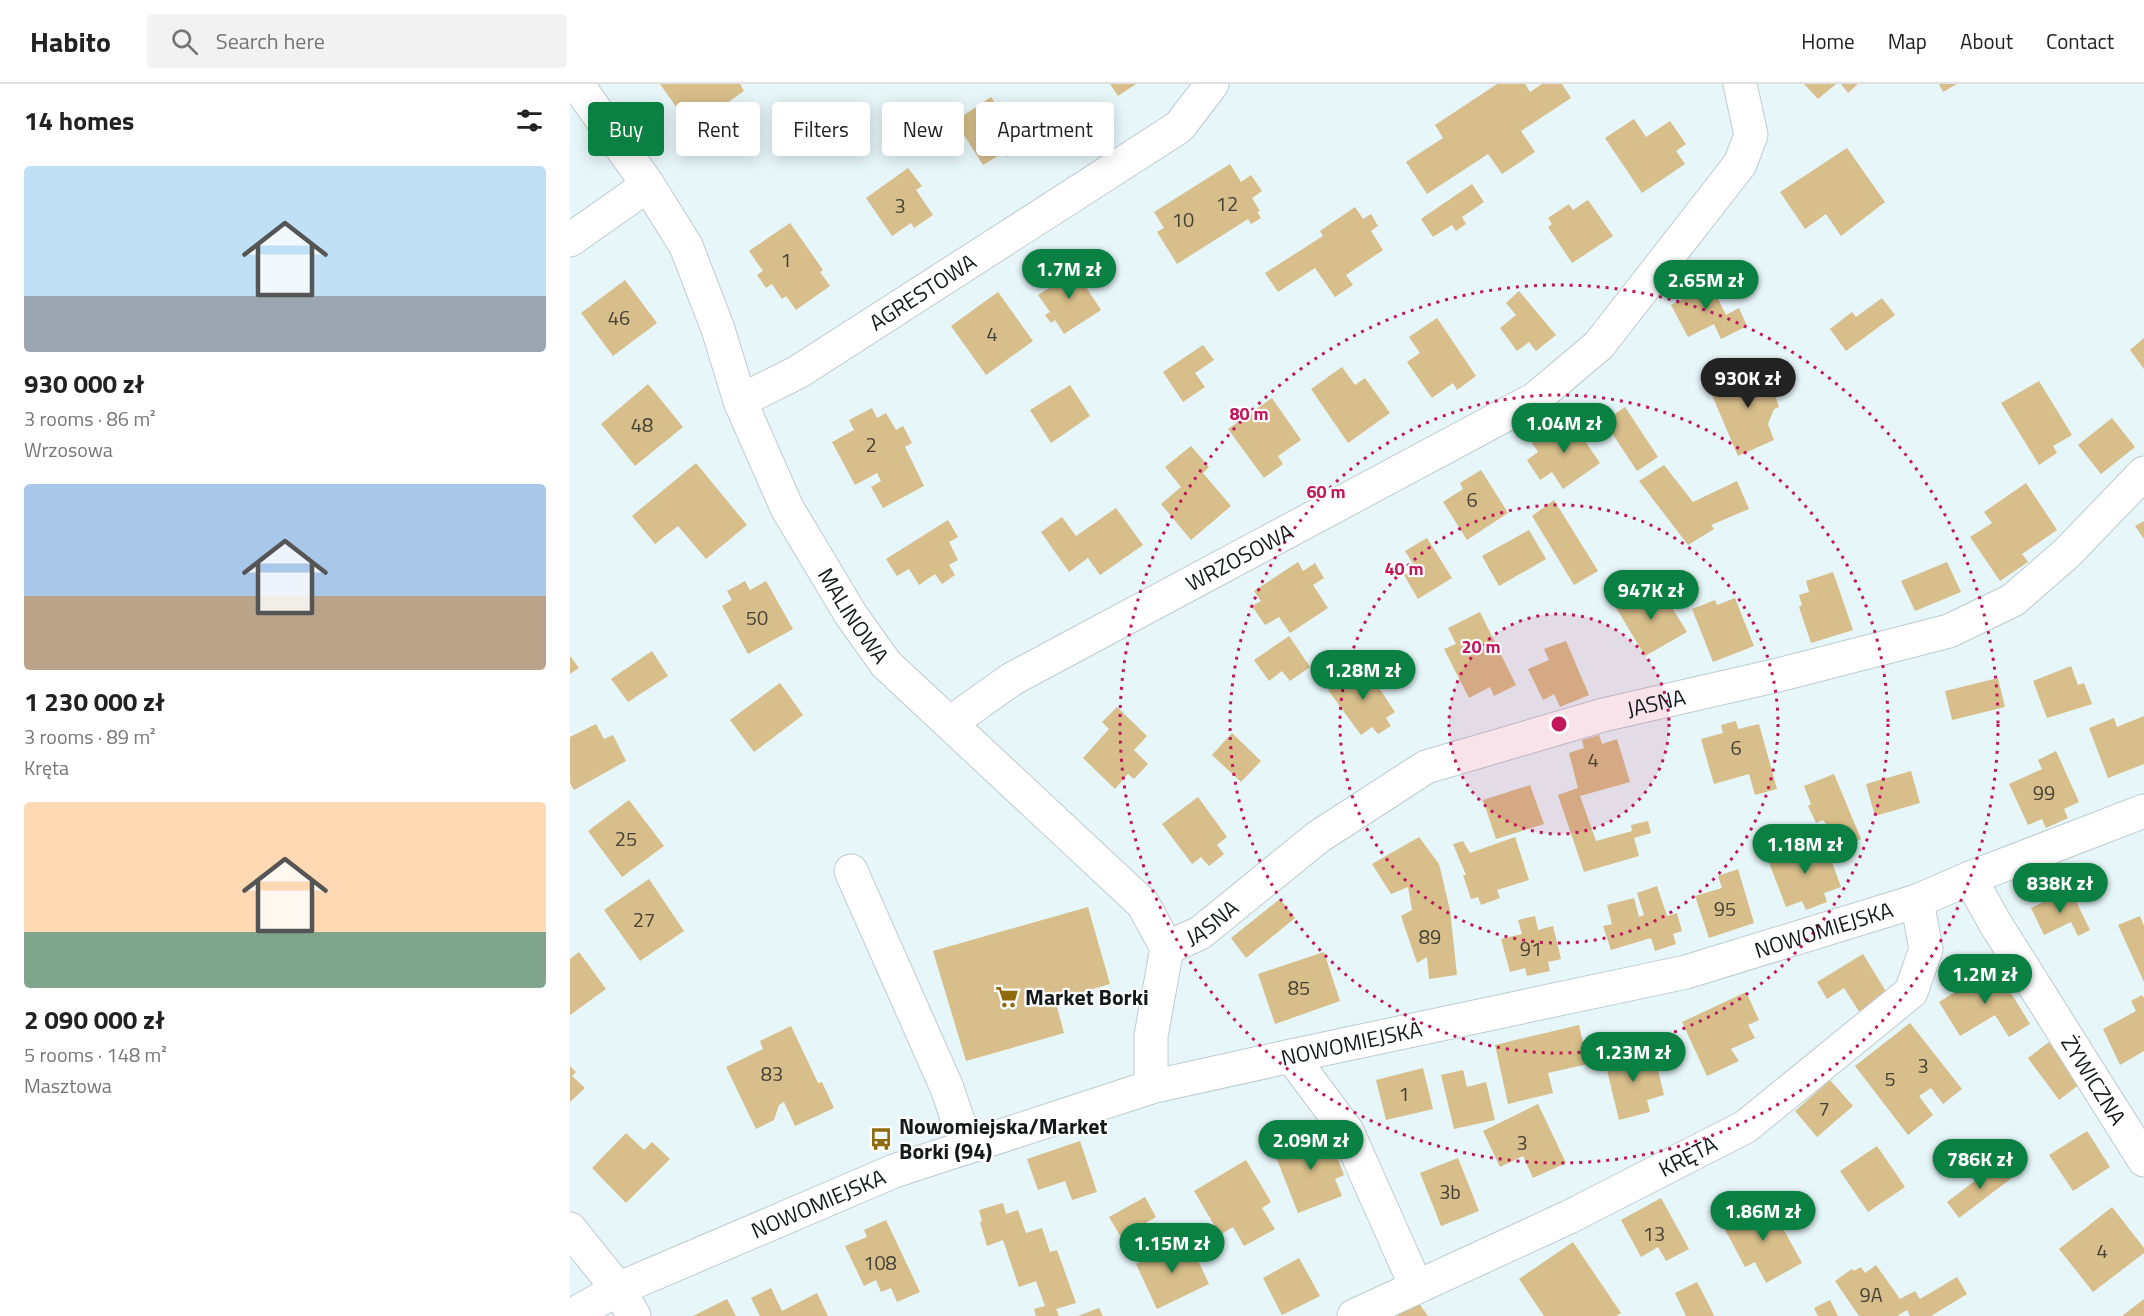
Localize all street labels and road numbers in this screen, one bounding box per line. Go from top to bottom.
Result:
street label: AGRESTOWA [862,245,983,339]
street label: WRZOSOWA [1179,514,1299,600]
street label: MALINOWA [809,561,898,671]
street label: JASNA [1623,680,1689,726]
street label: JASNA [1180,891,1246,954]
street label: NOWOMIEJSKA [1750,892,1897,967]
street label: NOWOMIEJSKA [1278,1012,1425,1075]
street label: ŻYWICZNA [2053,1029,2135,1132]
street label: KRĘTA [1652,1127,1723,1186]
street label: NOWOMIEJSKA [746,1160,891,1247]

